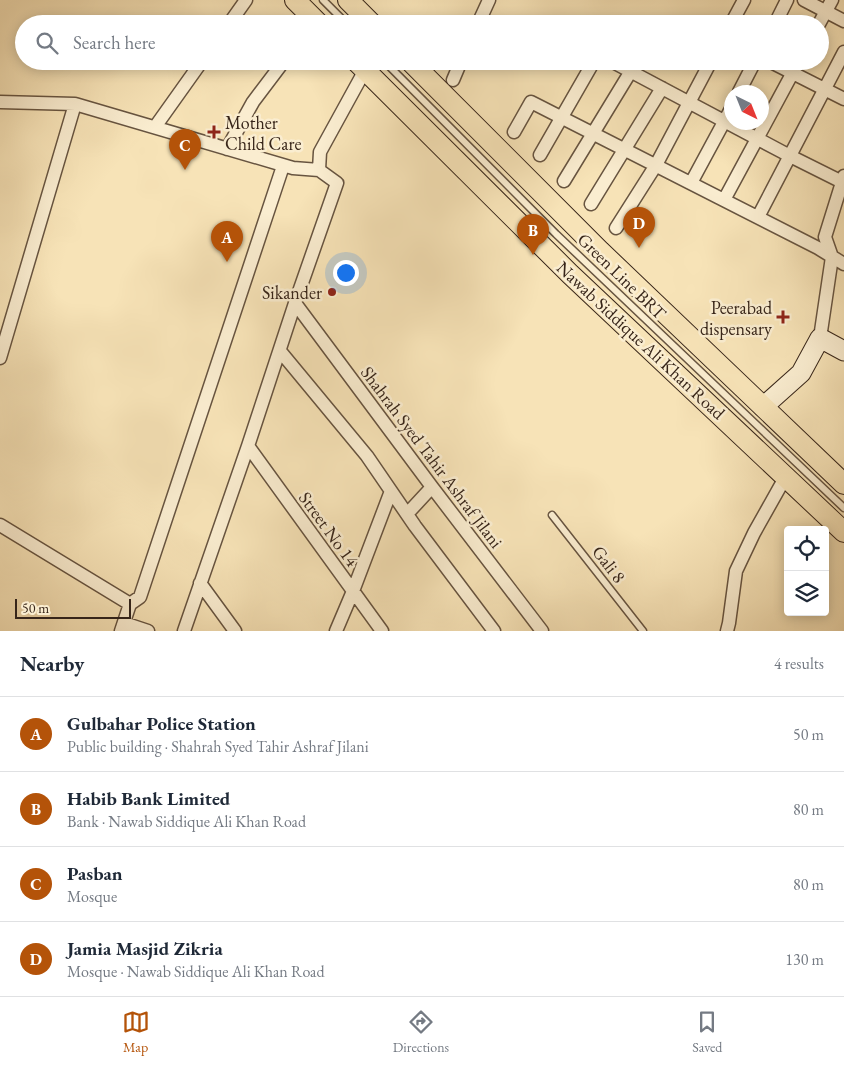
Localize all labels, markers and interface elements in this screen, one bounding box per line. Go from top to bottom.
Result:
search box [15,15,829,70]
icon: search [33,29,61,57]
text: Search here [73,30,155,55]
north arrow [724,85,769,130]
place label: Mother Child Care [225,111,301,155]
marker: Mother Child Care [207,125,221,139]
pin: C [169,129,201,170]
pin: D [623,207,655,248]
pin: B [517,214,549,255]
pin: A [211,221,243,262]
street label: Green Line BRT [573,228,672,325]
street label: Nawab Siddique Ali Khan Road [552,256,731,425]
your location [333,260,359,286]
place label: Sikander [262,281,322,304]
marker: Sikander [326,286,338,298]
place label: Peerabad dispensary [700,296,773,340]
marker: Peerabad dispensary [776,310,790,324]
street label: Shahrah Syed Tahir Ashraf Jilani [356,361,508,553]
street label: Street No 14 [294,487,364,571]
map controls [784,526,829,616]
button: locate [784,526,829,571]
street label: Gali 8 [587,541,631,587]
button: layers [784,571,829,616]
scale bar [15,596,131,619]
text: 50 m [22,599,49,617]
text: Nearby [20,650,84,677]
text: 4 results [774,653,824,674]
text: Gulbahar Police Station [67,711,256,736]
text: A [30,724,42,745]
text: 50 m [793,724,824,745]
text: Public building · Shahrah Syed Tahir Ashraf Jilani [67,736,369,757]
text: Habib Bank Limited [67,786,230,811]
text: B [31,799,41,820]
text: 80 m [793,799,824,820]
text: Bank · Nawab Siddique Ali Khan Road [67,811,306,832]
text: Pasban [67,861,123,886]
text: C [30,874,42,895]
text: 80 m [793,874,824,895]
text: Mosque [67,886,117,907]
text: Jamia Masjid Zikria [67,936,223,961]
text: D [30,949,42,970]
text: 130 m [785,949,824,970]
text: Mosque · Nawab Siddique Ali Khan Road [67,961,324,982]
tab: Map [122,1008,150,1056]
tab: Directions [393,1008,449,1056]
tab: Saved [692,1008,722,1056]

